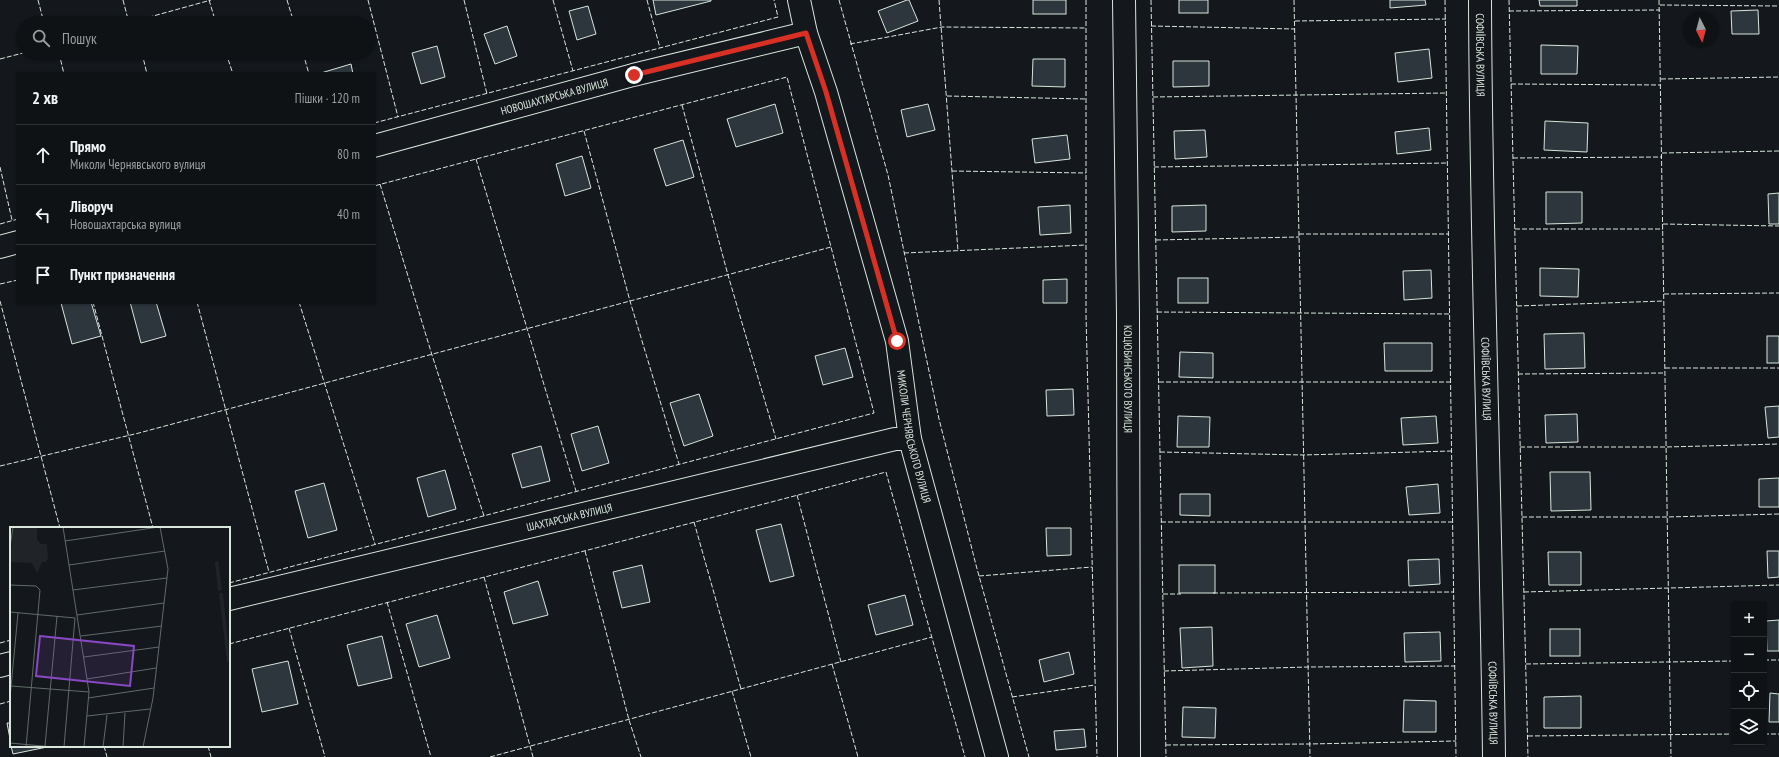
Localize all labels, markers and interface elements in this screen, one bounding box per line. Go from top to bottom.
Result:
north arrow [1683,12,1719,48]
street label: СОФІЇВСЬКА ВУЛИЦЯ [1473,13,1488,97]
search box [16,16,376,60]
icon: search [30,27,52,49]
text: Пошук [62,29,97,48]
route end [625,66,643,84]
street label: НОВОШАХТАРСЬКА ВУЛИЦЯ [499,75,610,118]
text: 2 хв [32,87,58,109]
text: Пішки · 120 m [295,90,360,107]
text: Прямо [70,137,106,156]
icon: ahead [32,144,54,166]
text: 80 m [337,146,360,163]
text: Миколи Чернявського вулиця [70,156,205,173]
text: Ліворуч [70,197,113,216]
icon: left [32,204,54,226]
text: 40 m [337,206,360,223]
text: Новошахтарська вулиця [70,216,181,233]
icon: arrive [32,264,54,286]
text: Пункт призначення [70,265,175,284]
street label: КОЦЮБИНСЬКОГО ВУЛИЦЯ [1121,325,1135,433]
route start [888,332,906,350]
street label: СОФІЇВСЬКА ВУЛИЦЯ [1478,337,1494,421]
street label: МИКОЛИ ЧЕРНЯВСЬКОГО ВУЛИЦЯ [894,369,934,504]
street label: ШАХТАРСЬКА ВУЛИЦЯ [525,500,614,534]
inset map [10,527,230,747]
map controls [1731,601,1767,745]
button: + [1731,601,1767,637]
button: − [1731,637,1767,673]
street label: СОФІЇВСЬКА ВУЛИЦЯ [1486,661,1501,745]
button: locate [1731,673,1767,709]
button: layers [1731,709,1767,745]

